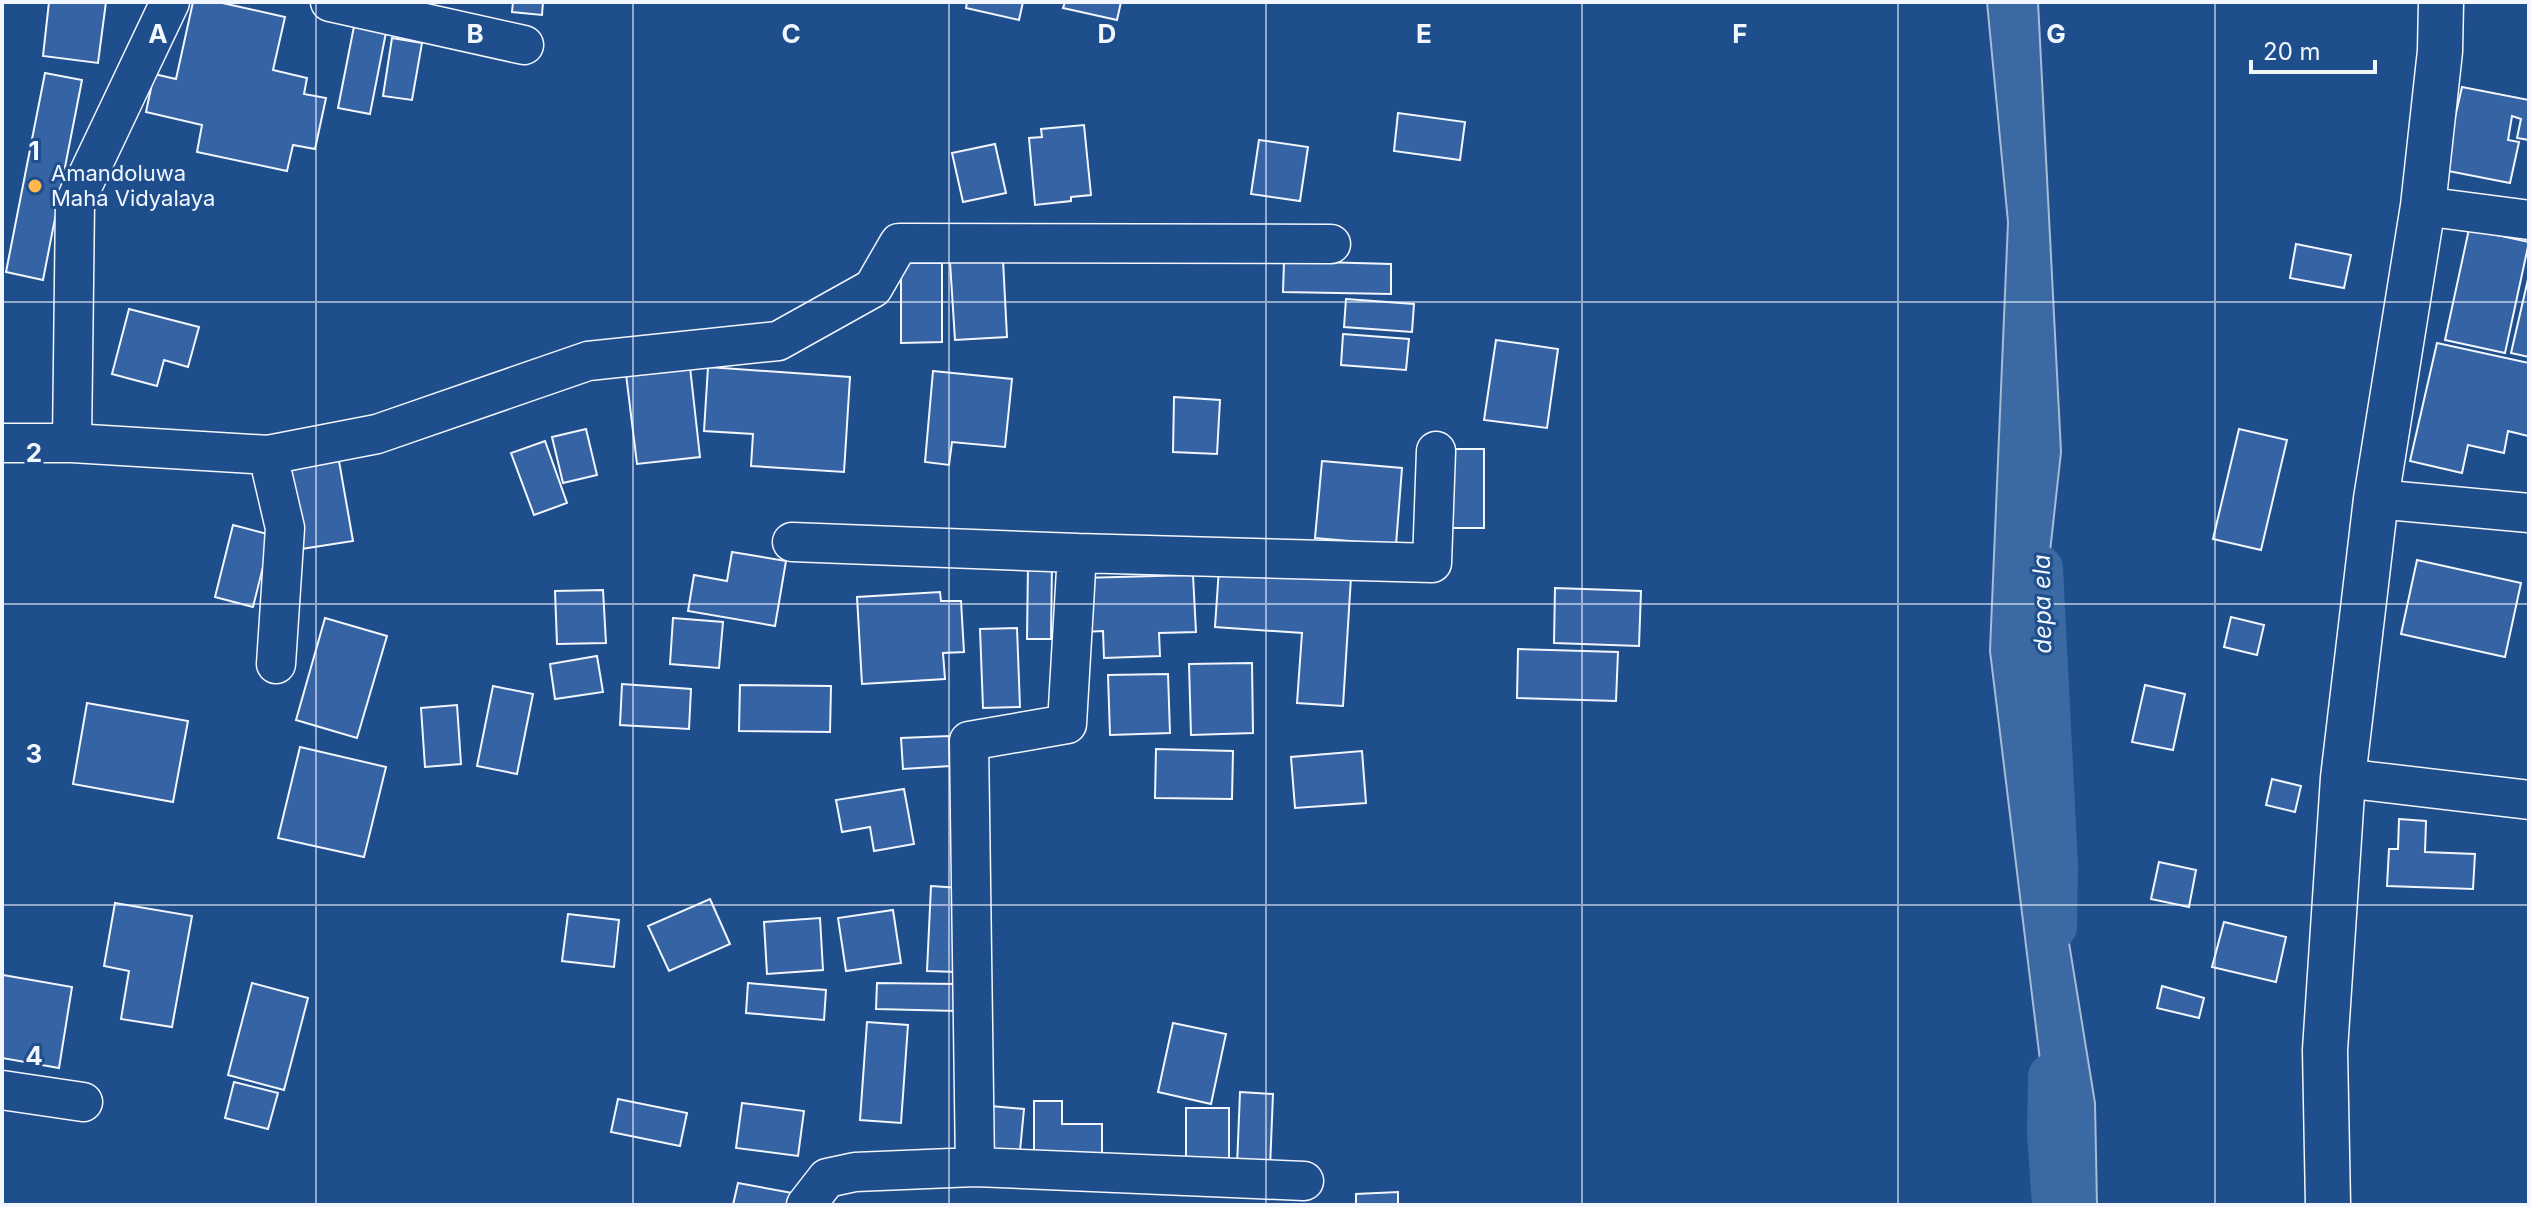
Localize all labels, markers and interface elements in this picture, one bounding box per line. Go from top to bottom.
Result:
text: A [148,18,168,49]
text: B [466,18,484,49]
text: C [781,18,801,49]
text: D [1098,18,1116,49]
text: E [1416,18,1432,49]
text: F [1732,18,1748,49]
text: G [2046,18,2066,49]
scale bar [2251,24,2375,74]
text: 20 m [2263,37,2321,66]
text: 1 [28,135,40,166]
place label: Amandoluwa Maha Vidyalaya [51,160,215,211]
marker: Amandoluwa Maha Vidyalaya [26,177,44,195]
text: 2 [26,437,42,468]
water label: depa ela [2027,554,2057,654]
text: 3 [26,738,42,769]
text: 4 [25,1040,43,1071]

